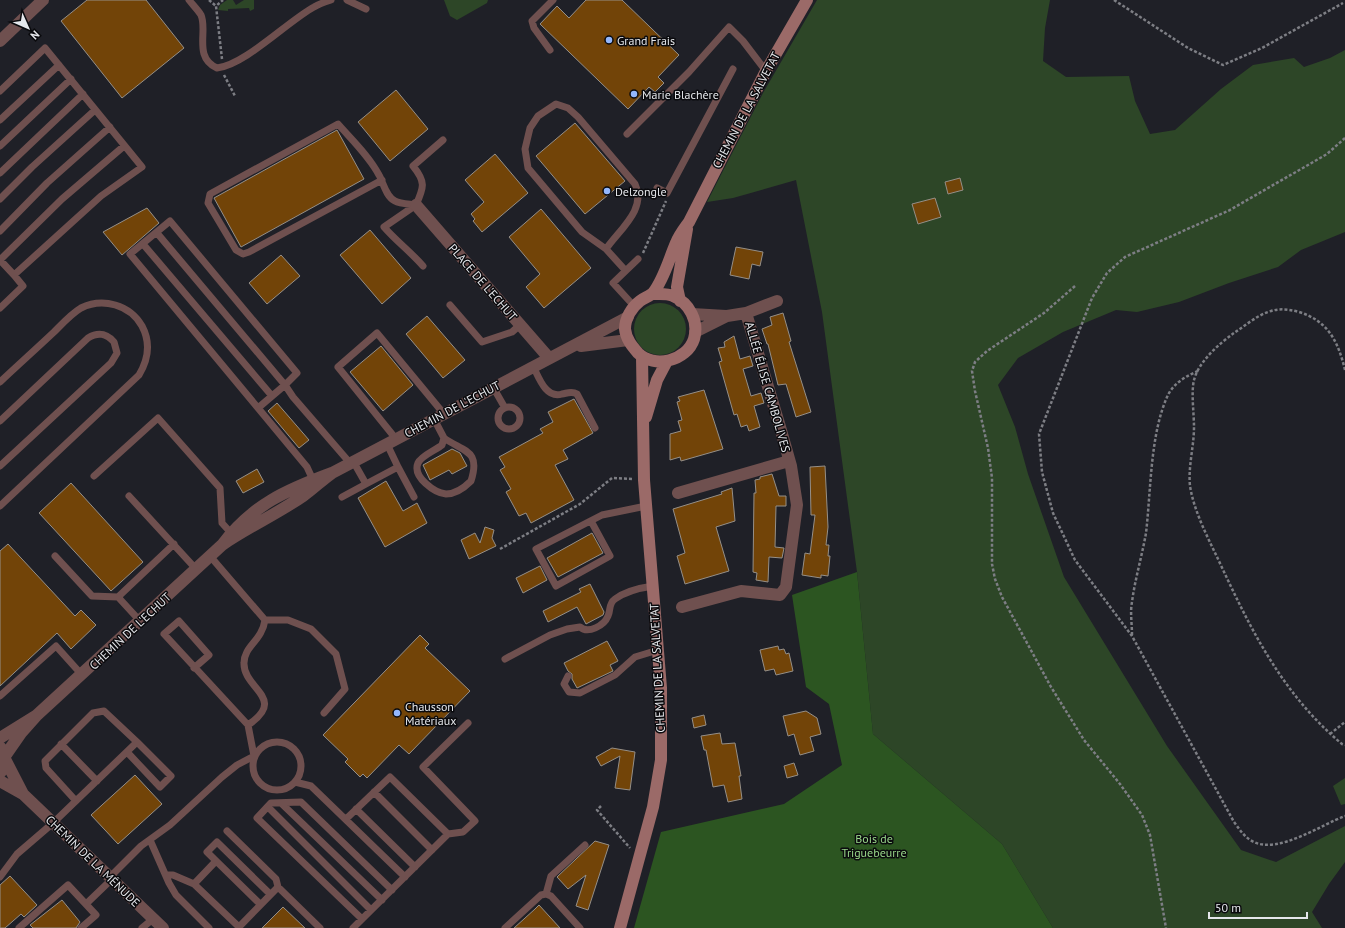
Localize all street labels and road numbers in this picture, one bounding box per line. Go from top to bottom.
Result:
street label: CHEMIN DE LA SALVETAT [709,49,783,171]
street label: PLACE DE L'ECHUT [446,241,521,324]
street label: ALLÉE ÉLISE CAMBOLIVES [742,320,794,454]
street label: CHEMIN DE L'ECHUT [402,377,503,441]
street label: CHEMIN DE L'ECHUT [86,589,174,673]
street label: CHEMIN DE LA SALVETAT [646,603,668,733]
street label: CHEMIN DE LA MÉNUDE [43,812,143,910]

